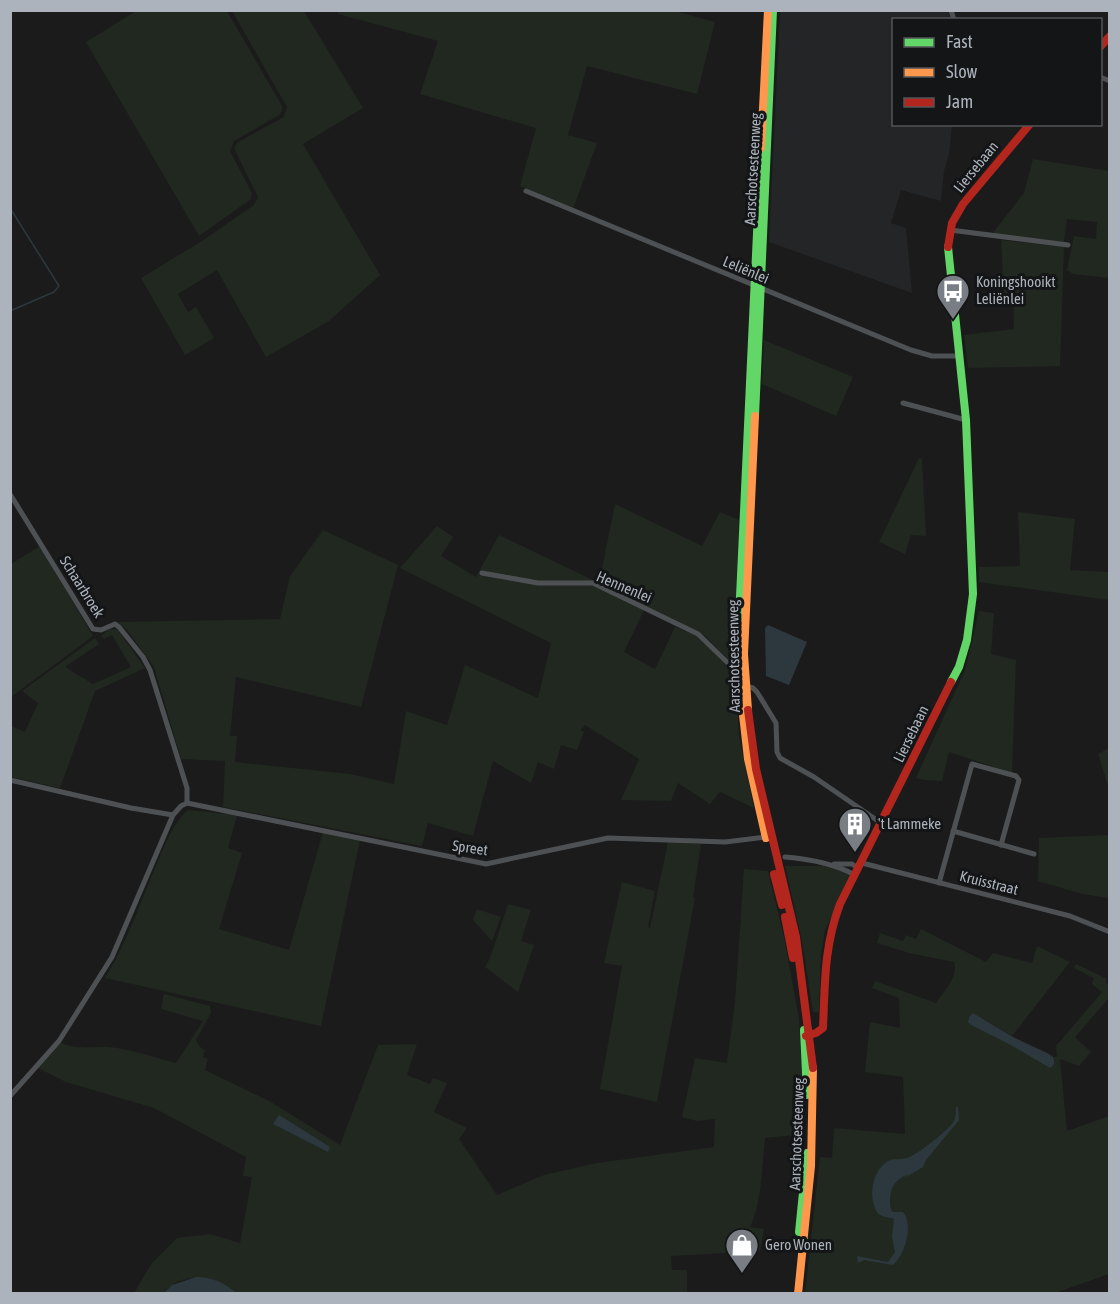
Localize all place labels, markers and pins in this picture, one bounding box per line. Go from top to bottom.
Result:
bus stop icon: Koningshooikt Leliënlei [935,273,971,320]
place label: Koningshooikt Leliënlei [976,273,1056,307]
building icon: 't Lammeke [837,806,873,853]
place label: 't Lammeke [878,815,941,832]
shop icon: Gero Wonen [724,1227,760,1274]
place label: Gero Wonen [765,1236,832,1253]

